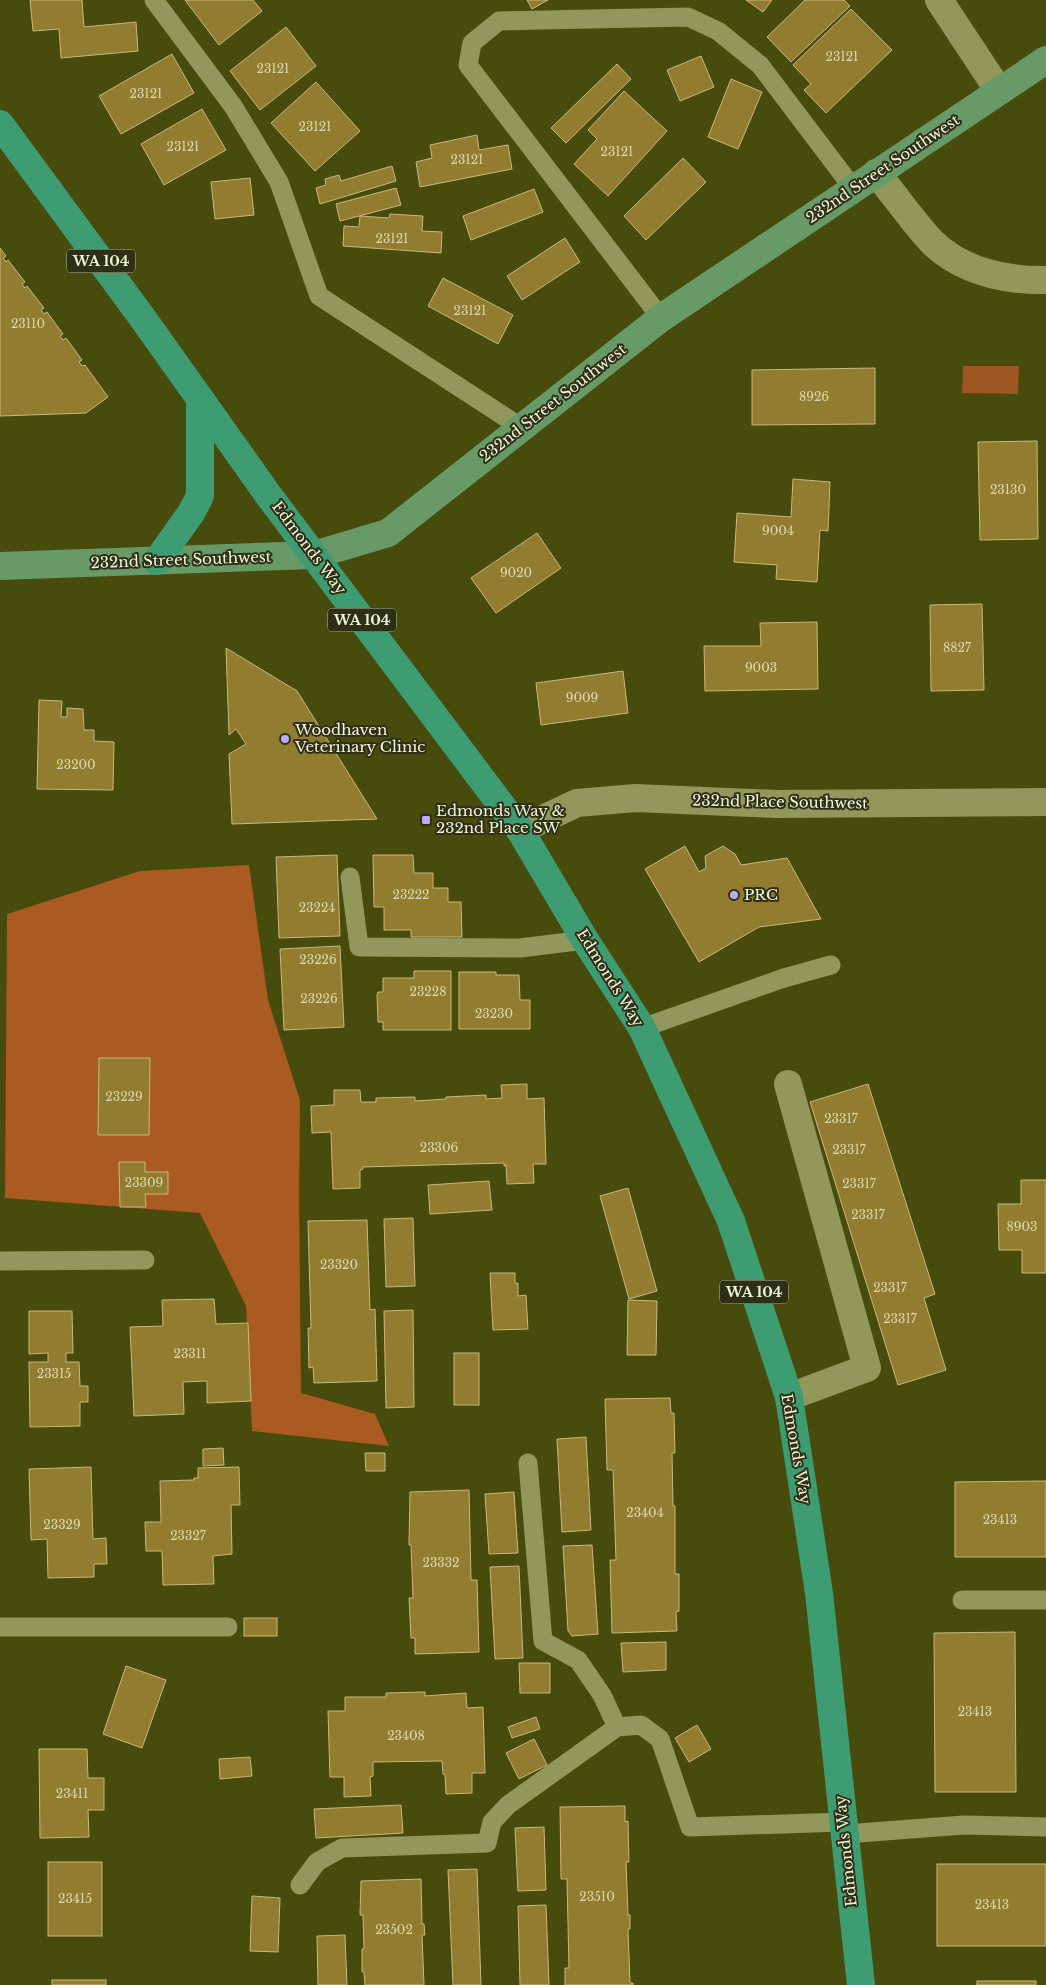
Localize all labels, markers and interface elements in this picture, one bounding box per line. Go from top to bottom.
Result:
house number: 23121 [826,49,858,64]
house number: 23121 [257,61,289,76]
house number: 23121 [130,86,162,101]
street label: 232nd Street Southwest [802,110,963,227]
house number: 23121 [299,119,331,134]
house number: 23121 [167,139,199,154]
house number: 23121 [601,144,633,159]
house number: 23121 [451,152,483,167]
house number: 23121 [376,231,408,246]
road number: WA 104 [67,250,135,272]
house number: 23121 [454,303,486,318]
house number: 23110 [11,316,45,331]
street label: 232nd Street Southwest [476,339,630,466]
house number: 8926 [799,389,829,404]
house number: 23130 [990,482,1026,497]
street label: Edmonds Way [268,497,351,598]
house number: 9004 [762,523,794,538]
street label: 232nd Street Southwest [90,547,272,572]
house number: 9020 [500,565,532,580]
road number: WA 104 [328,608,396,632]
house number: 8827 [943,640,972,655]
house number: 9003 [745,660,777,675]
house number: 9009 [566,690,598,705]
place label: Woodhaven Veterinary Clinic [294,720,425,756]
marker: Woodhaven Veterinary Clinic [279,733,291,745]
house number: 23200 [56,757,96,772]
street label: 232nd Place Southwest [692,790,868,813]
place label: Edmonds Way & 232nd Place SW [436,801,565,837]
marker: Edmonds Way & 232nd Place SW [420,814,432,826]
place label: PRC [744,885,778,904]
house number: 23222 [393,887,429,902]
marker: PRC [728,889,740,901]
house number: 23224 [299,900,335,915]
street label: Edmonds Way [573,925,648,1031]
house number: 23226 [299,952,337,967]
house number: 23228 [410,984,446,999]
house number: 23226 [300,991,338,1006]
house number: 23230 [475,1006,513,1021]
house number: 23229 [105,1089,143,1104]
house number: 23317 [824,1111,859,1126]
house number: 23306 [420,1140,459,1155]
house number: 23317 [832,1142,867,1157]
house number: 23309 [125,1175,163,1190]
house number: 23317 [842,1176,877,1191]
house number: 23317 [851,1207,886,1222]
house number: 8903 [1007,1219,1037,1234]
house number: 23320 [320,1257,358,1272]
road number: WA 104 [720,1280,788,1304]
house number: 23317 [873,1280,908,1295]
house number: 23317 [883,1311,918,1326]
house number: 23311 [174,1346,206,1361]
house number: 23315 [37,1366,71,1381]
street label: Edmonds Way [777,1392,816,1506]
house number: 23404 [626,1505,664,1520]
house number: 23413 [983,1512,1017,1527]
house number: 23329 [43,1517,81,1532]
house number: 23327 [170,1528,207,1543]
house number: 23332 [423,1555,459,1570]
house number: 23413 [958,1704,992,1719]
house number: 23408 [387,1728,425,1743]
house number: 23411 [56,1786,88,1801]
street label: Edmonds Way [830,1794,861,1908]
house number: 23510 [579,1889,615,1904]
house number: 23415 [58,1891,92,1906]
house number: 23413 [975,1897,1009,1912]
house number: 23502 [375,1922,413,1937]

